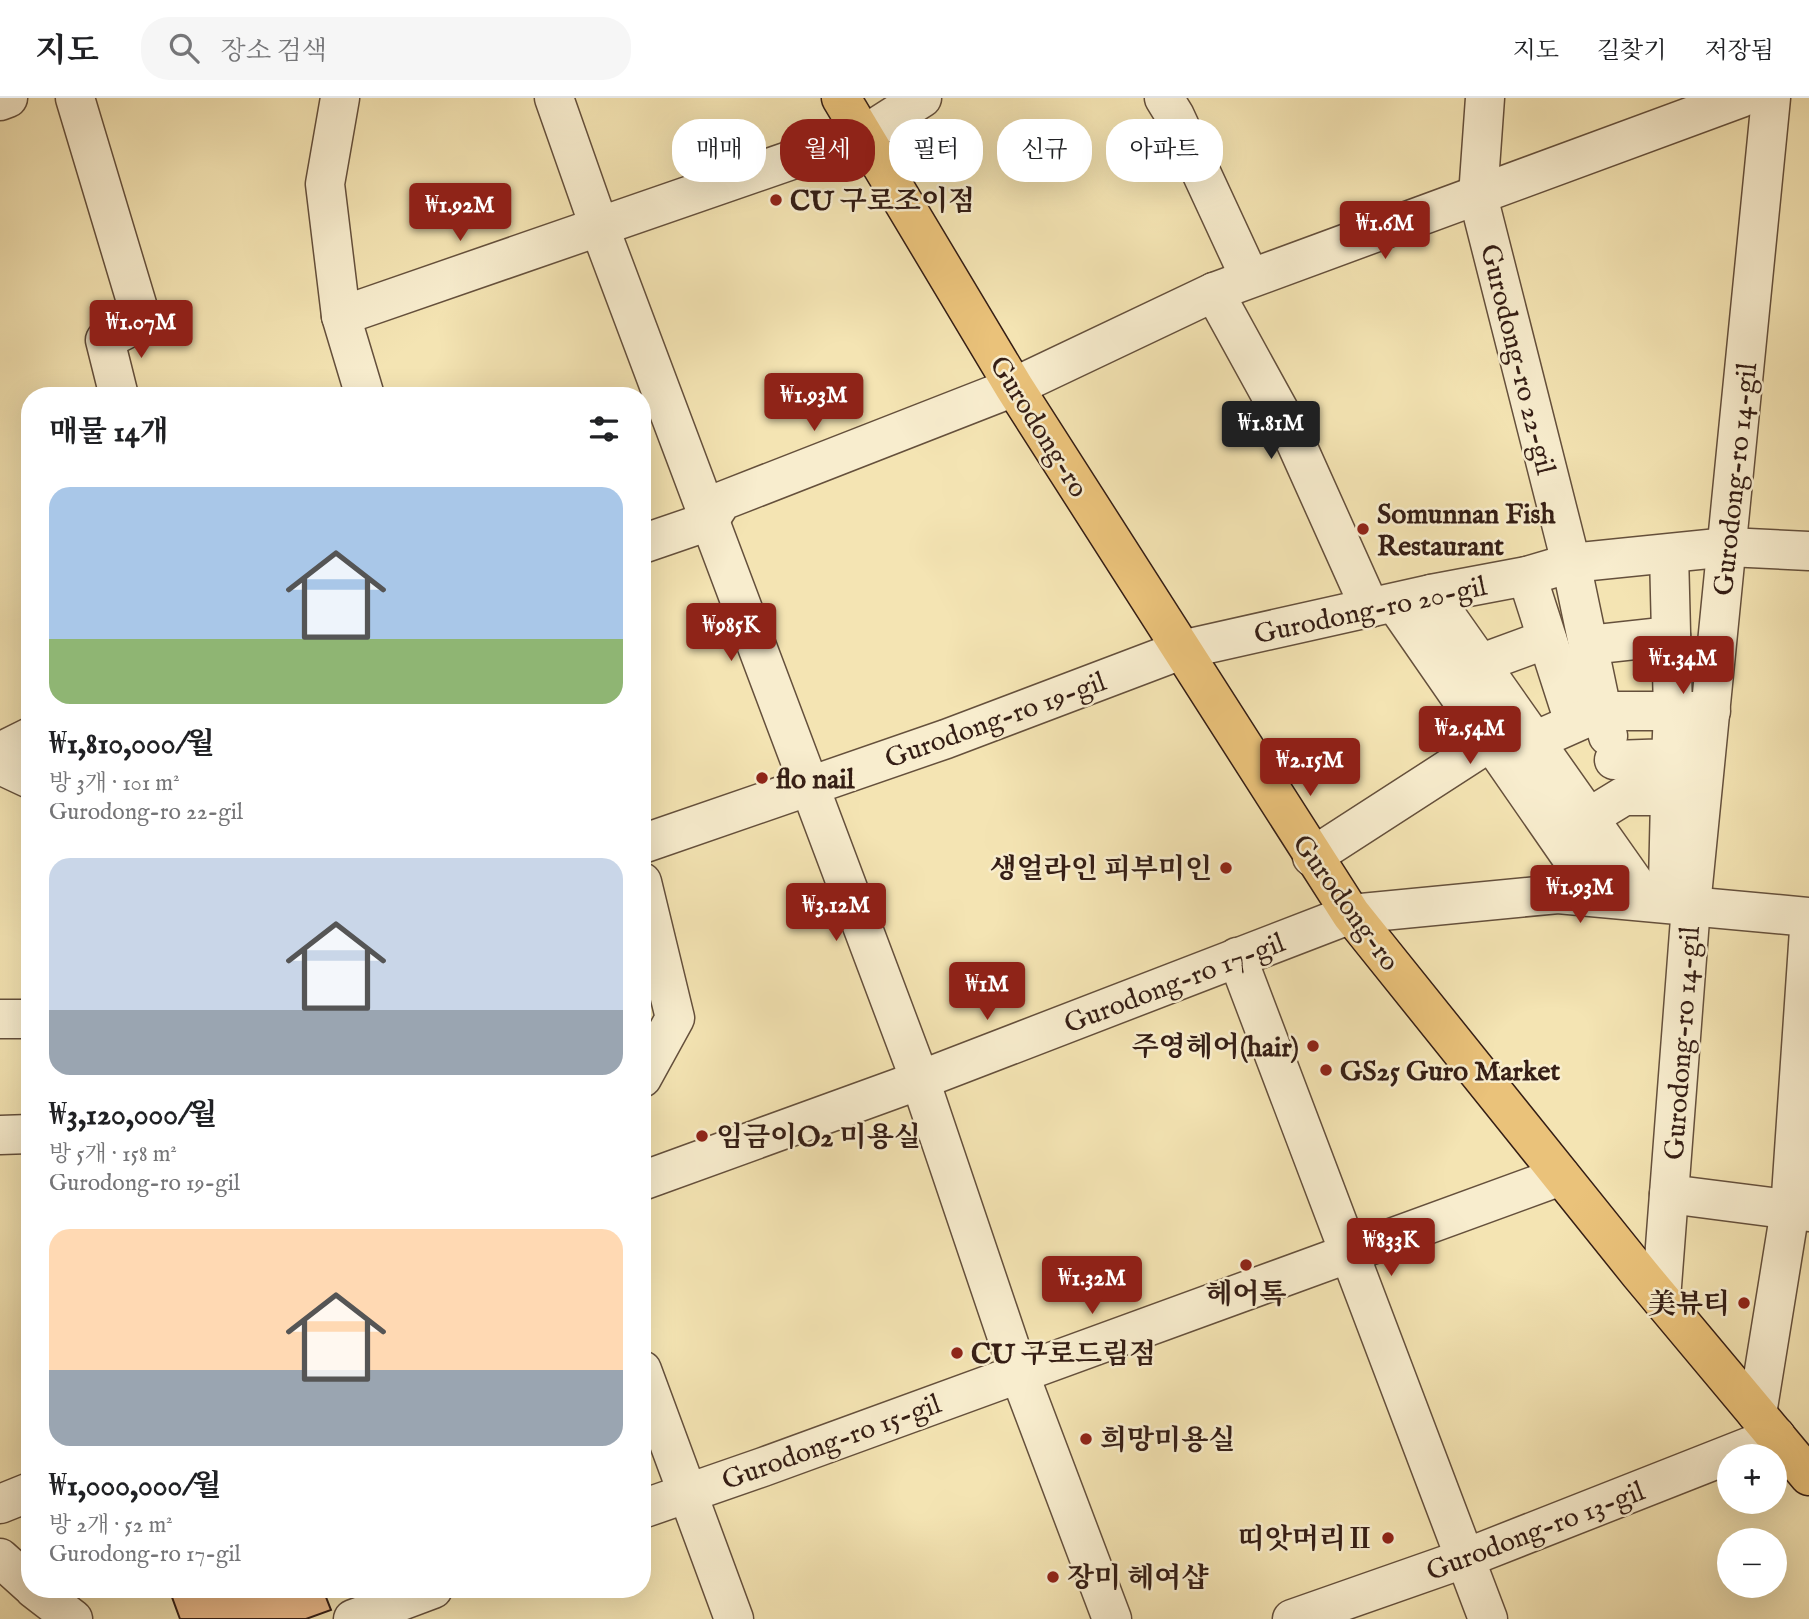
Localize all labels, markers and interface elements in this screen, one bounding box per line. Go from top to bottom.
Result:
search box [141,17,631,80]
icon: search [165,29,203,67]
text: 지도 [35,31,99,73]
text: 장소 검색 [221,35,327,68]
text: 지도 [1513,36,1559,67]
text: 길찾기 [1597,36,1666,67]
text: 저장됨 [1704,36,1774,67]
chip: 매매 [672,119,766,182]
chip: 월세 [780,119,875,182]
chip: 필터 [889,119,983,182]
chip: 신규 [997,119,1092,182]
chip: 아파트 [1106,119,1223,182]
pin: ₩1.92M [403,184,517,243]
place label: CU 구로조이점 [790,185,975,220]
text: ₩1.92M [425,191,495,220]
marker: CU 구로조이점 [768,192,784,208]
pin: ₩1.6M [1336,202,1434,261]
text: ₩1.6M [1356,209,1414,238]
street label: Gurodong-ro 22-gil [1471,241,1562,479]
pin: ₩1.07M [84,300,198,360]
text: ₩1.07M [106,308,176,337]
street label: Gurodong-ro [980,350,1095,505]
street label: Gurodong-ro 14-gil [1707,361,1766,598]
pin: ₩1.93M [757,374,871,433]
text: ₩1.93M [780,381,848,410]
pin: ₩1.81M [1214,402,1328,461]
text: ₩1.81M [1238,409,1304,438]
icon: filters [585,410,623,448]
text: 매물 14개 [49,414,168,452]
place label: Somunnan Fish Restaurant [1377,498,1556,565]
marker: Somunnan Fish Restaurant [1355,521,1371,537]
icon: home [273,532,399,658]
street label: Gurodong-ro 20-gil [1251,570,1490,653]
pin: ₩985K [682,603,780,663]
text: ₩985K [702,611,760,640]
pin: ₩1.34M [1626,636,1740,696]
text: ₩1.34M [1649,644,1717,673]
street label: Gurodong-ro 19-gil [881,665,1111,778]
pin: ₩2.54M [1413,706,1527,766]
text: ₩2.54M [1435,714,1505,743]
text: ₩1,810,000/월 [49,726,215,764]
pin: ₩2.15M [1253,738,1367,798]
text: ₩2.15M [1276,746,1344,775]
place label: flo nail [776,763,856,798]
text: 방 3개 · 101 m² [49,769,180,798]
marker: flo nail [754,770,770,786]
text: Gurodong-ro 22-gil [49,798,243,827]
street label: Gurodong-ro [1284,828,1406,979]
place label: 생얼라인 피부미인 [990,853,1212,888]
marker: 생얼라인 피부미인 [1218,860,1234,876]
pin: ₩1.93M [1523,866,1637,925]
text: ₩1.93M [1546,873,1614,902]
pin: ₩3.12M [779,884,893,943]
text: ₩3.12M [802,891,870,920]
icon: home [273,903,399,1029]
street label: Gurodong-ro 14-gil [1658,925,1709,1161]
street label: Gurodong-ro 17-gil [1060,926,1290,1043]
pin: ₩1M [953,962,1021,1022]
text: ₩1M [965,970,1009,999]
place label: 주영헤어(hair) [1132,1031,1299,1066]
marker: 주영헤어(hair) [1305,1038,1321,1054]
place label: GS25 Guro Market [1340,1055,1560,1090]
marker: GS25 Guro Market [1318,1062,1334,1078]
text: ₩3,120,000/월 [49,1097,217,1135]
place label: 임금이O2 미용실 [716,1121,921,1156]
marker: 임금이O2 미용실 [694,1128,710,1144]
text: 방 5개 · 158 m² [49,1140,177,1169]
text: Gurodong-ro 19-gil [49,1169,240,1198]
pin: ₩833K [1342,1218,1440,1278]
text: ₩833K [1363,1226,1419,1255]
pin: ₩1.32M [1035,1256,1149,1316]
marker: 헤어톡 [1238,1257,1254,1273]
text: ₩1.32M [1058,1264,1126,1293]
icon: home [273,1274,399,1400]
place label: 헤어톡 [1205,1278,1287,1313]
place label: 美뷰티 [1648,1288,1730,1323]
marker: 美뷰티 [1736,1295,1752,1311]
place label: CU 구로드림점 [971,1338,1156,1373]
marker: CU 구로드림점 [949,1345,965,1361]
street label: Gurodong-ro 15-gil [718,1387,946,1499]
place label: 희망미용실 [1100,1424,1235,1459]
marker: 희망미용실 [1078,1431,1094,1447]
map controls [1717,1444,1787,1598]
button: + [1717,1444,1787,1514]
text: ₩1,000,000/월 [49,1468,221,1506]
street label: Gurodong-ro 13-gil [1422,1475,1650,1590]
text: 방 2개 · 52 m² [49,1511,173,1540]
place label: 띠앗머리Ⅱ [1238,1523,1374,1558]
button: − [1717,1528,1787,1598]
marker: 띠앗머리Ⅱ [1380,1530,1396,1546]
text: Gurodong-ro 17-gil [49,1540,241,1569]
place label: 장미 헤여샵 [1067,1562,1209,1597]
marker: 장미 헤여샵 [1045,1569,1061,1585]

